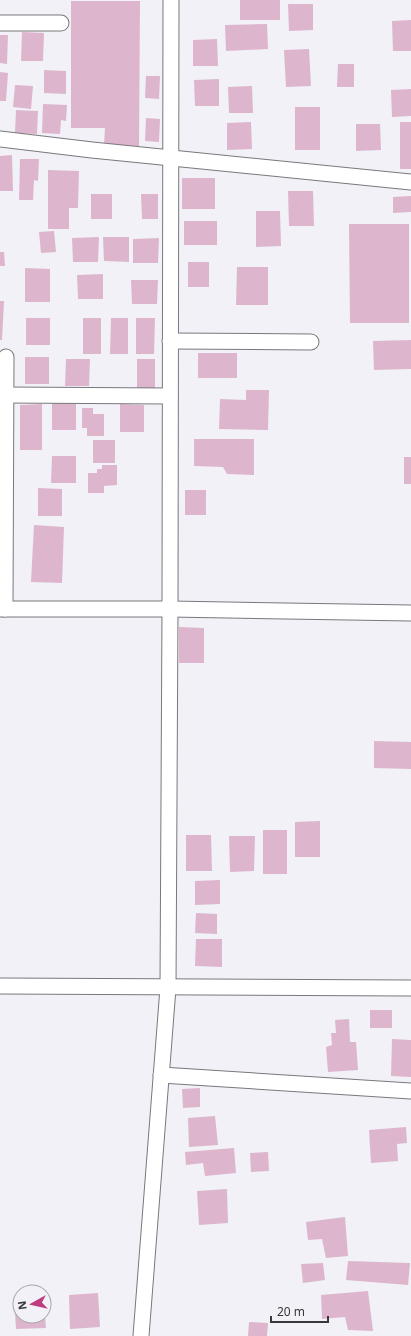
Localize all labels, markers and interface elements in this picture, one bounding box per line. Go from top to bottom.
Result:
north arrow [12,1284,52,1324]
scale bar [271,1298,328,1324]
text: N [14,1300,30,1311]
text: 20 m [277,1303,305,1320]

